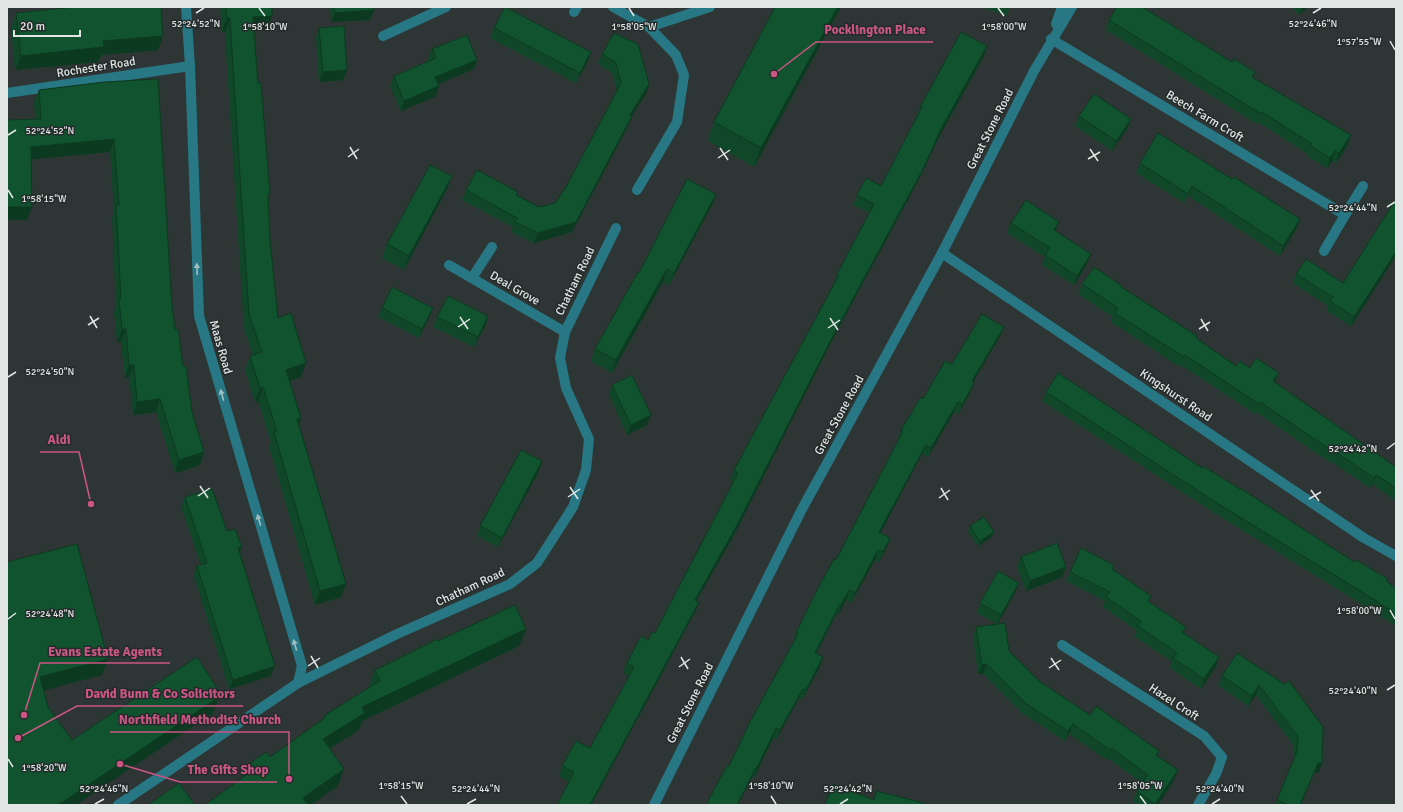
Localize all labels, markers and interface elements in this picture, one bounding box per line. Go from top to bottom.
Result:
scale bar [14,12,80,38]
callout: Pocklington Place [816,17,933,42]
text: 52°24'52"N [172,18,220,30]
text: 52°24'46"N [1289,18,1337,30]
text: 20 m [20,19,45,34]
text: 1°58'10"W [242,21,288,33]
text: 1°58'05"W [611,21,657,33]
text: 1°58'00"W [981,21,1027,33]
text: Pocklington Place [824,22,926,38]
text: 1°57'55"W [1336,36,1382,48]
street label: Rochester Road [56,54,137,81]
street label: Great Stone Road [964,86,1017,172]
street label: Beech Farm Croft [1163,87,1247,146]
text: 52°24'52"N [26,125,74,137]
text: 1°58'15"W [21,193,67,205]
text: 52°24'44"N [1329,202,1377,214]
street label: Chatham Road [552,244,599,318]
one-way arrow [194,262,200,275]
street label: Deal Grove [487,268,542,309]
street label: Maas Road [206,318,235,376]
text: 52°24'50"N [26,366,74,378]
street label: Kingshurst Road [1137,366,1215,425]
street label: Great Stone Road [811,373,867,458]
one-way arrow [219,389,225,401]
callout: Aldi [40,427,79,452]
text: Aldi [47,432,71,448]
text: 52°24'42"N [1329,443,1377,455]
one-way arrow [256,514,262,526]
street label: Chatham Road [433,565,507,610]
text: 1°58'00"W [1336,605,1382,617]
text: 52°24'48"N [26,608,74,620]
callout: Evans Estate Agents [40,638,170,663]
one-way arrow [292,639,298,651]
text: Evans Estate Agents [48,644,162,660]
street label: Great Stone Road [664,660,717,746]
callout: David Bunn & Co Solicitors [77,681,243,706]
street label: Hazel Croft [1146,681,1202,724]
text: 52°24'40"N [1329,685,1377,697]
text: David Bunn & Co Solicitors [85,686,235,702]
callout: Northfield Methodist Church [110,707,289,732]
text: Northfield Methodist Church [119,712,281,728]
callout: The Gifts Shop [180,757,277,782]
text: 1°58'20"W [21,762,67,774]
text: The Gifts Shop [188,762,268,778]
text: 1°58'15"W [378,780,424,792]
text: 1°58'10"W [748,780,794,792]
text: 1°58'05"W [1117,780,1163,792]
text: 52°24'46"N [80,783,128,795]
text: 52°24'44"N [452,783,500,795]
text: 52°24'42"N [824,783,872,795]
text: 52°24'40"N [1196,783,1244,795]

